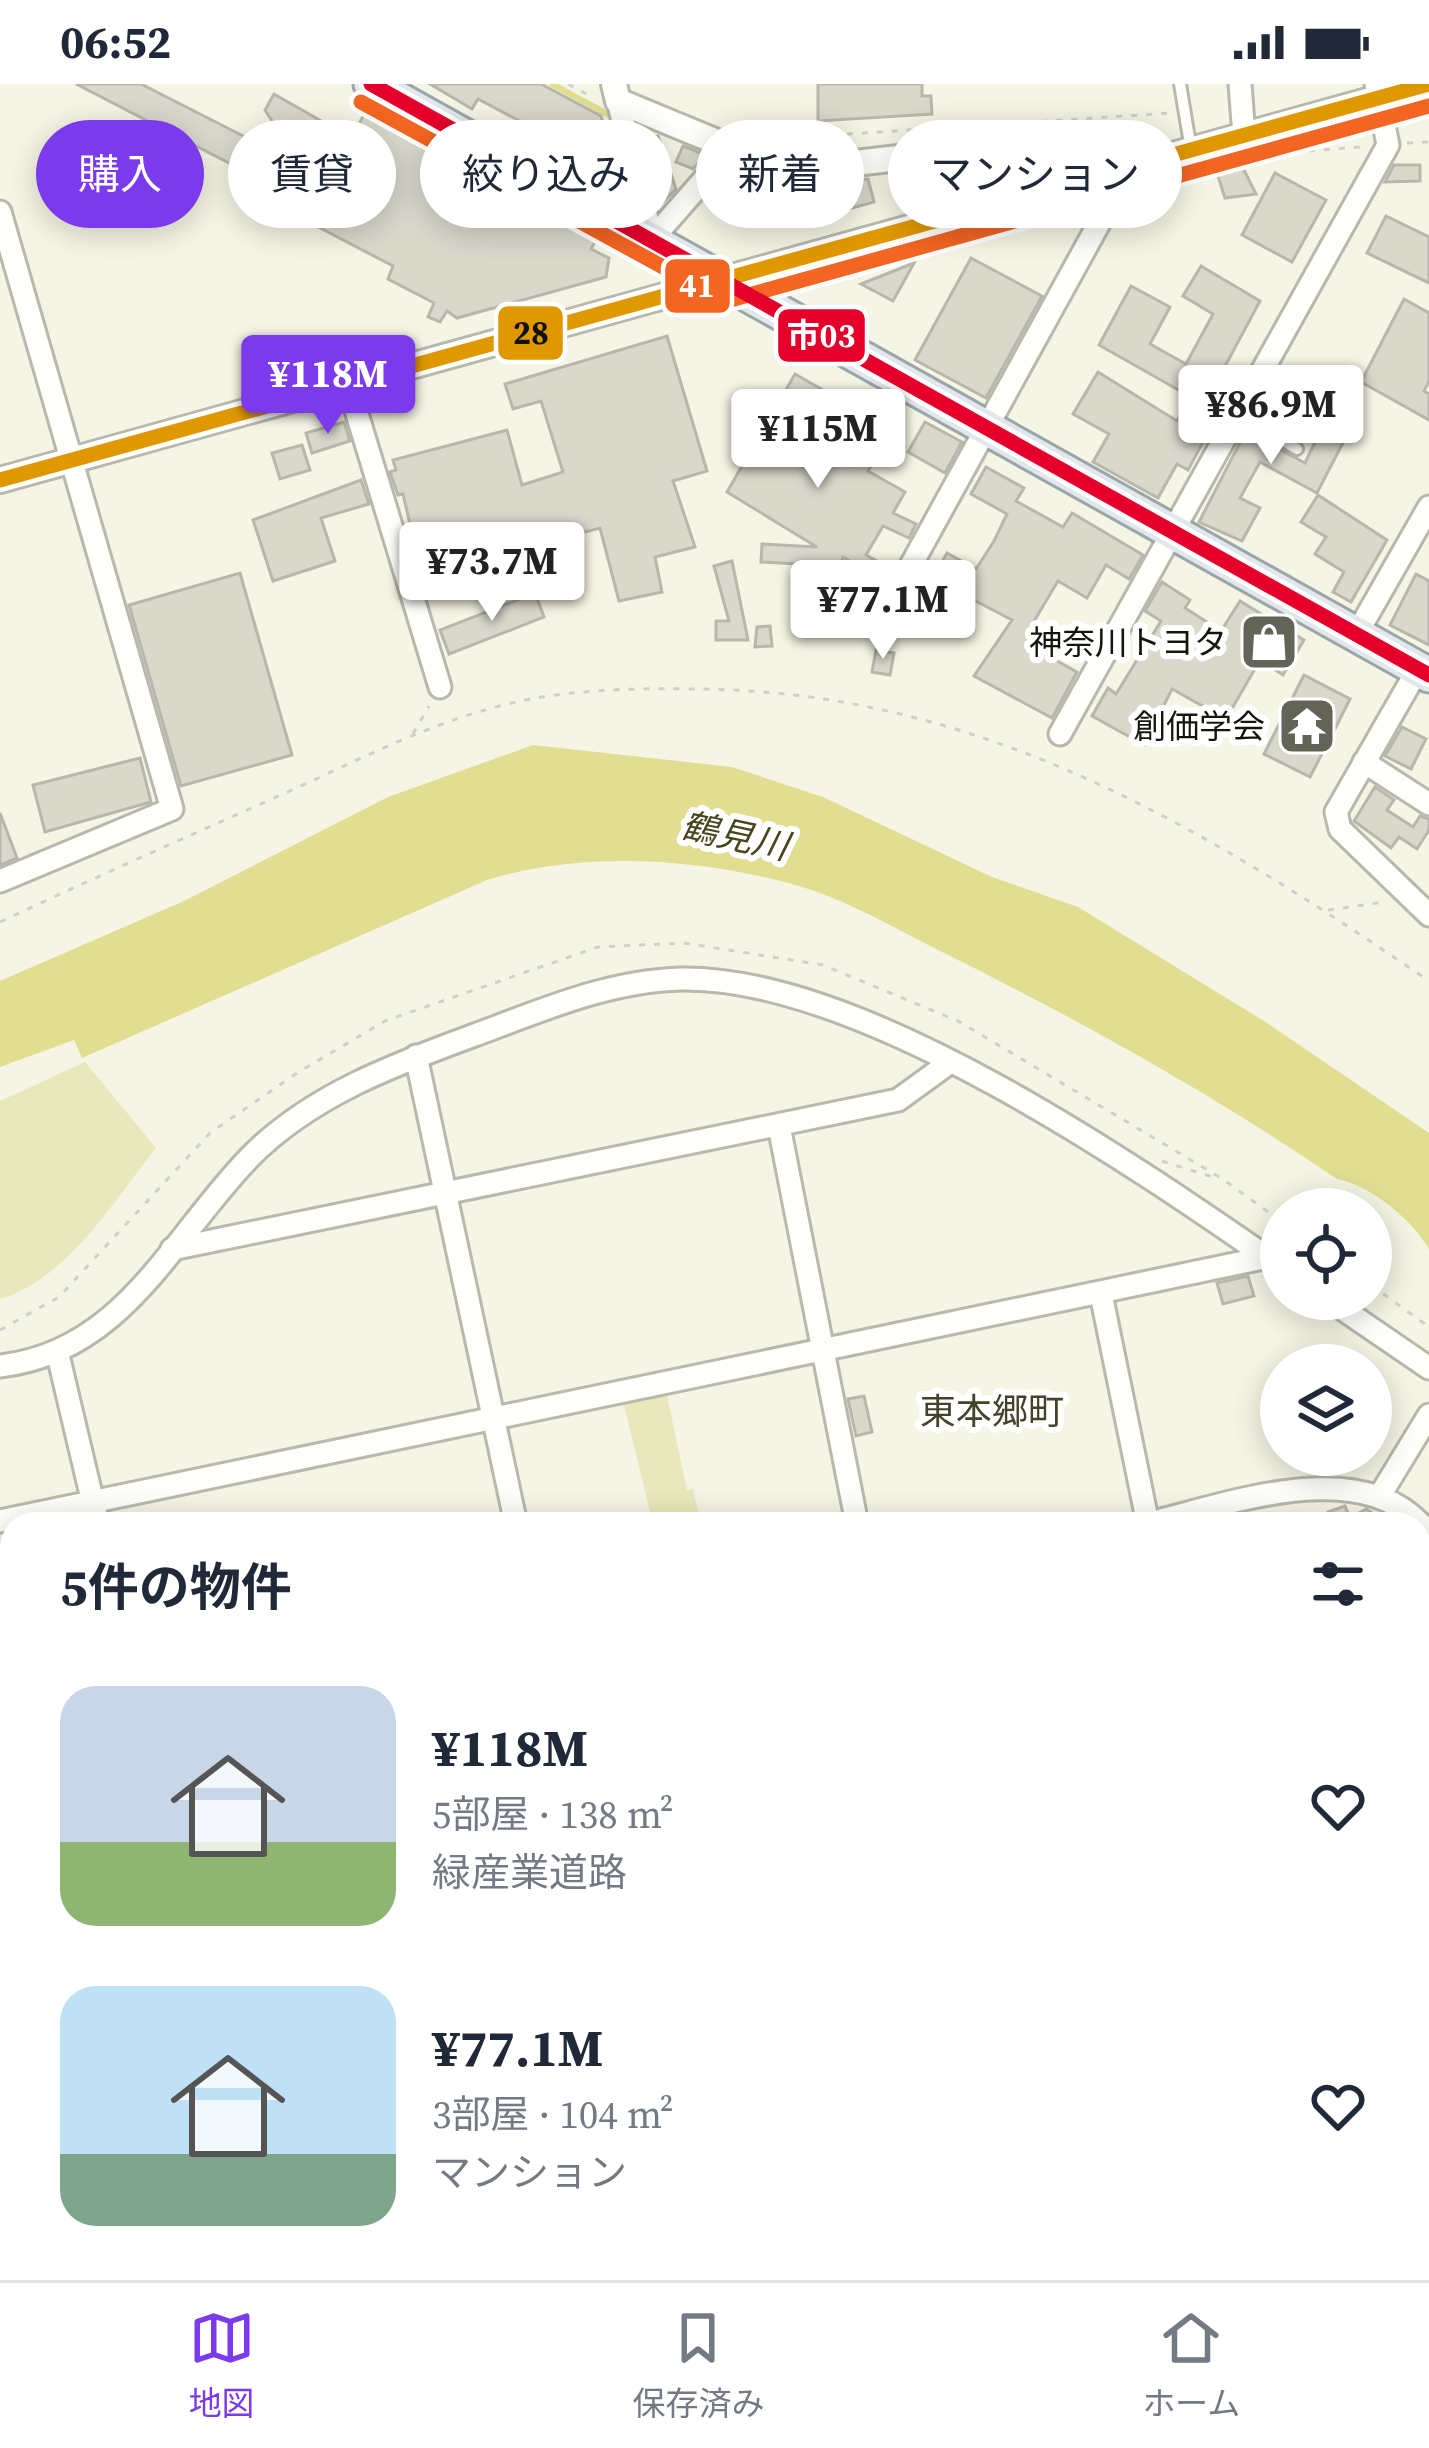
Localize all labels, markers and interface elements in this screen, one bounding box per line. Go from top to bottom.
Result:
text: 06:52 [60,11,171,73]
chip: 購入 [36,120,204,228]
chip: 賃貸 [228,120,396,228]
chip: 絞り込み [420,120,672,228]
chip: 新着 [696,120,864,228]
chip: マンション [888,120,1182,228]
line badge: 41 [663,257,732,315]
text: 41 [679,263,715,308]
line badge: 28 [496,304,565,362]
line badge: 市03 [776,307,867,364]
text: 28 [513,310,549,355]
text: 市03 [787,313,855,358]
pin: ¥118M [244,335,412,437]
text: ¥118M [268,347,388,400]
pin: ¥86.9M [1173,365,1369,467]
text: ¥86.9M [1205,377,1337,430]
pin: ¥115M [734,389,902,491]
text: ¥115M [758,401,878,454]
pin: ¥73.7M [394,522,590,624]
text: ¥73.7M [426,534,558,587]
pin: ¥77.1M [785,560,981,662]
text: ¥77.1M [817,572,949,625]
shop icon: 神奈川トヨタ [1238,611,1300,673]
place label: 神奈川トヨタ [1029,620,1227,665]
temple icon: 創価学会 [1276,695,1338,757]
place label: 創価学会 [1133,704,1265,749]
water label: 鶴見川 [677,801,797,872]
map controls [1260,1188,1392,1476]
button: locate [1260,1188,1392,1320]
button: layers [1260,1344,1392,1476]
district label: 東本郷町 [920,1387,1064,1436]
icon: filters [1305,1551,1371,1617]
text: 5件の物件 [60,1552,292,1622]
text: ¥118M [432,1713,588,1783]
icon: home [156,1734,300,1878]
icon: heart [1305,1773,1371,1839]
text: 5部屋 · 138 m² [432,1788,674,1841]
text: 緑産業道路 [432,1846,627,1899]
text: ¥77.1M [432,2013,604,2083]
icon: home [156,2034,300,2178]
icon: heart [1305,2073,1371,2139]
text: 3部屋 · 104 m² [432,2088,674,2141]
text: マンション [432,2146,627,2199]
tab: 地図 [189,2305,255,2426]
tab: 保存済み [632,2305,764,2426]
tab: ホーム [1142,2305,1240,2426]

